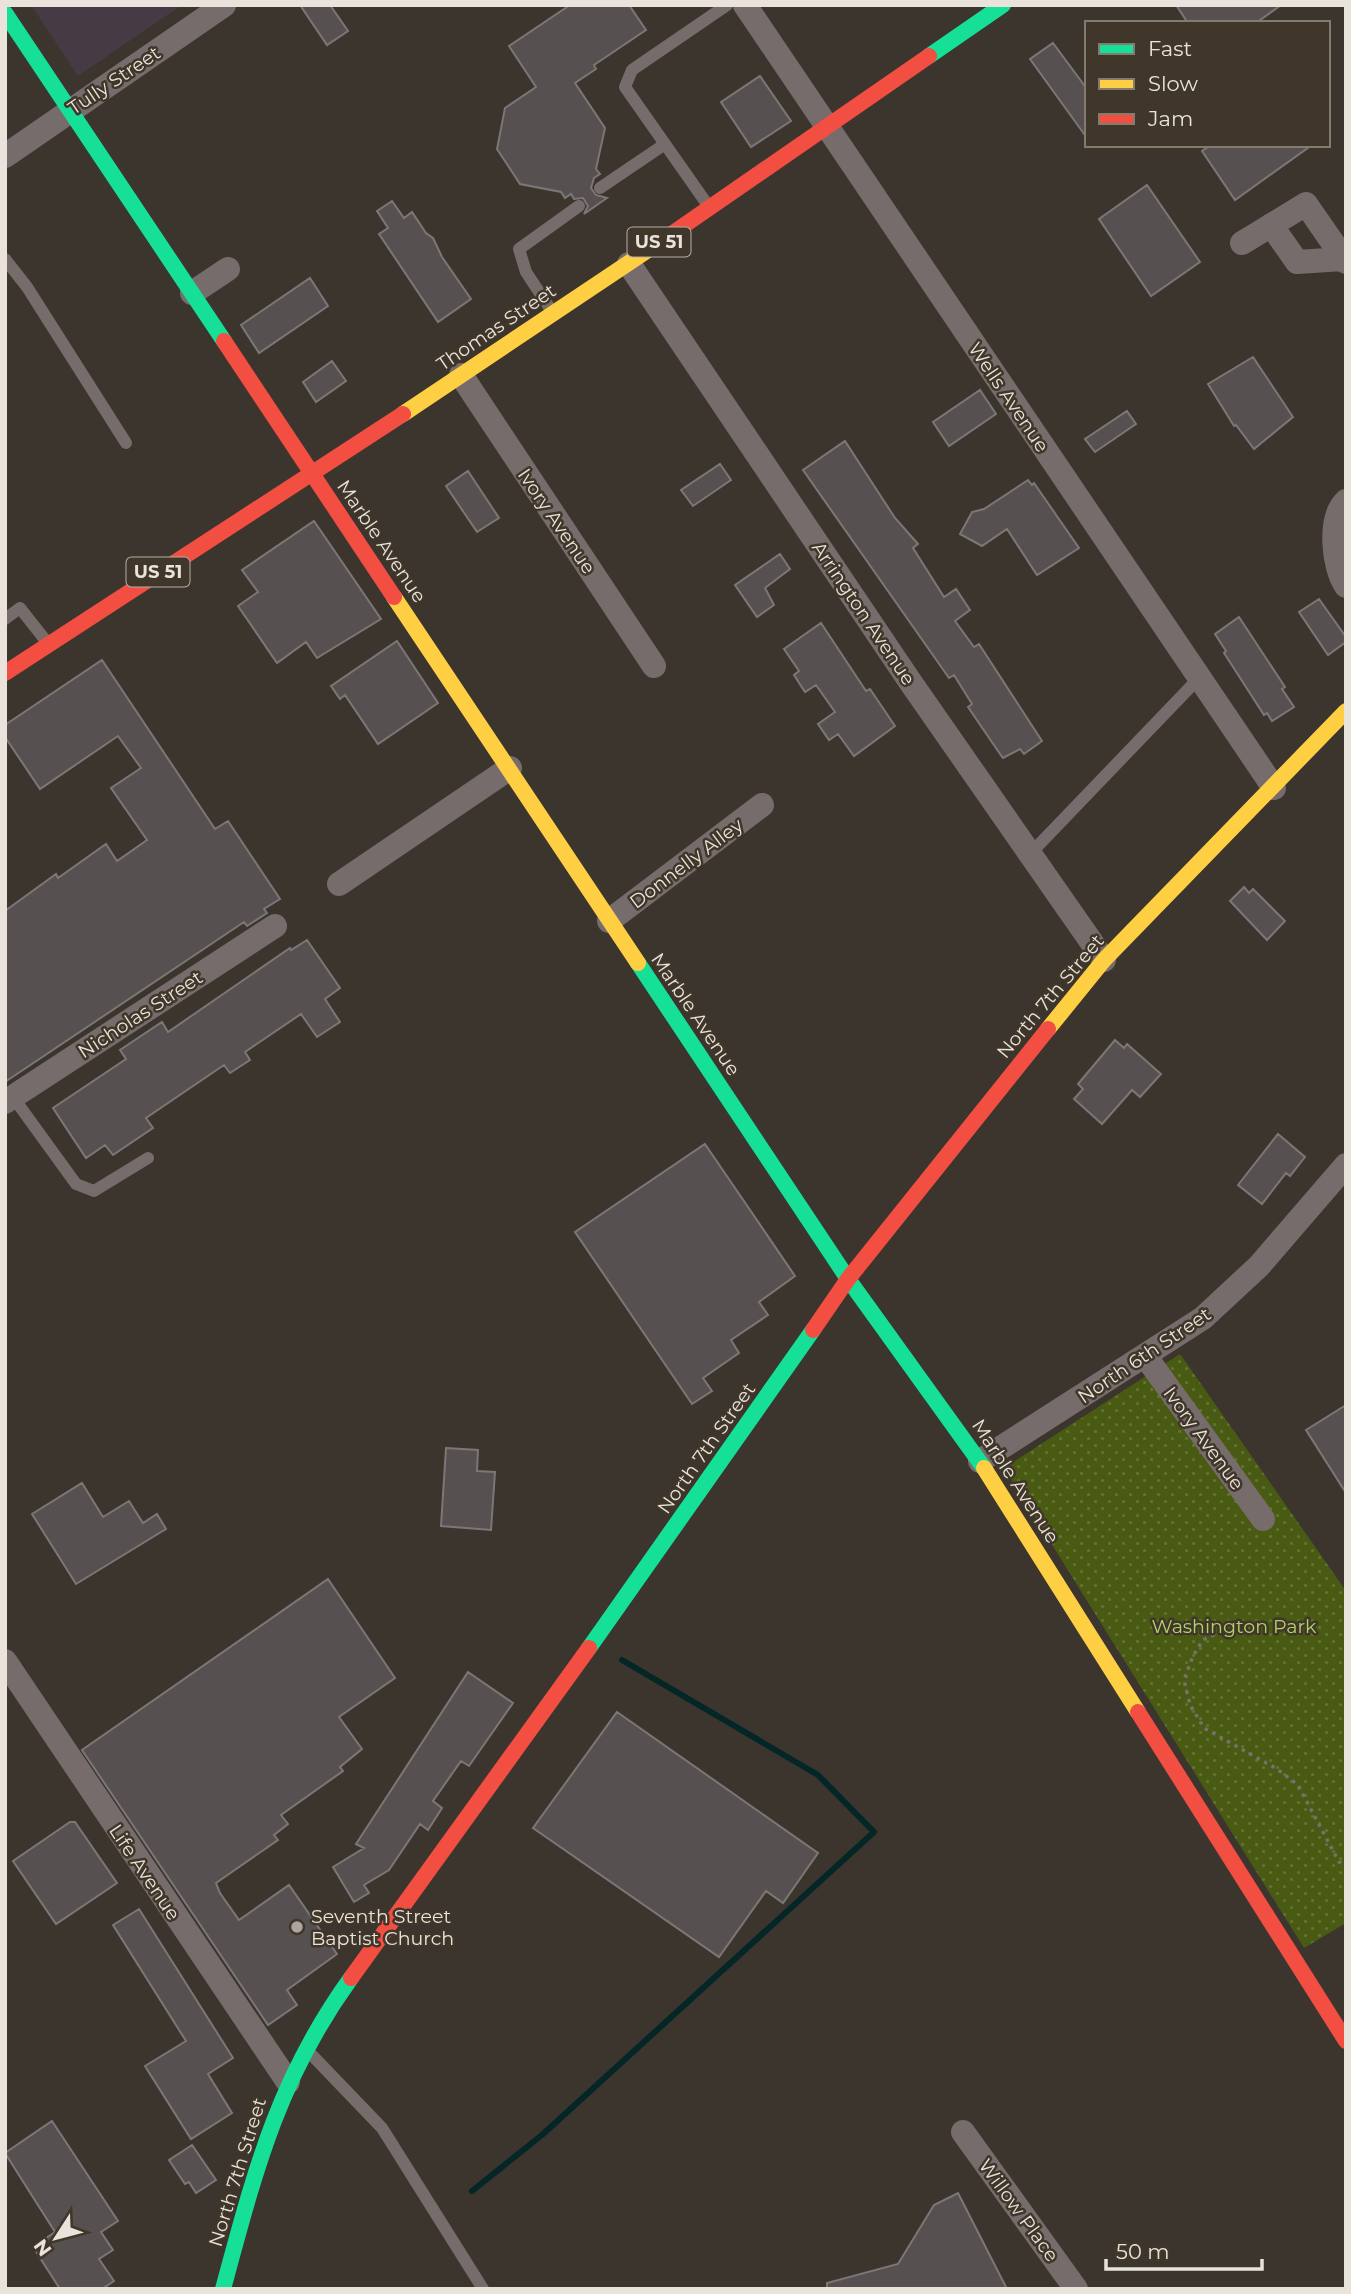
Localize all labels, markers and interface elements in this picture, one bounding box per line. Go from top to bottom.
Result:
legend [1085,21,1330,147]
text: Fast [1148,36,1192,61]
street label: Tully Street [64,41,165,120]
text: Slow [1148,71,1198,96]
text: Jam [1147,106,1193,131]
road number: US 51 [628,228,690,256]
street label: Thomas Street [432,279,560,376]
street label: Wells Avenue [963,338,1054,457]
street label: Ivory Avenue [513,464,600,578]
street label: Marble Avenue [332,476,431,607]
street label: Arrington Avenue [807,537,920,689]
road number: US 51 [127,558,190,586]
street label: Donnelly Alley [625,813,748,913]
street label: North 7th Street [992,929,1109,1063]
street label: Marble Avenue [646,949,745,1080]
street label: Nicholas Street [74,965,207,1063]
street label: North 6th Street [1073,1302,1215,1408]
street label: North 7th Street [653,1378,760,1518]
street label: Ivory Avenue [1158,1382,1249,1494]
street label: Marble Avenue [967,1415,1064,1547]
park label: Washington Park [1152,1615,1317,1638]
street label: Life Avenue [104,1820,185,1925]
place label: Seventh Street Baptist Church [311,1905,454,1950]
marker: Seventh Street Baptist Church [289,1919,305,1935]
street label: North 7th Street [204,2095,271,2249]
street label: Willow Place [974,2154,1064,2266]
north arrow [21,2203,91,2273]
scale bar [1106,2228,1262,2272]
text: N [29,2235,56,2261]
text: 50 m [1116,2239,1170,2264]

